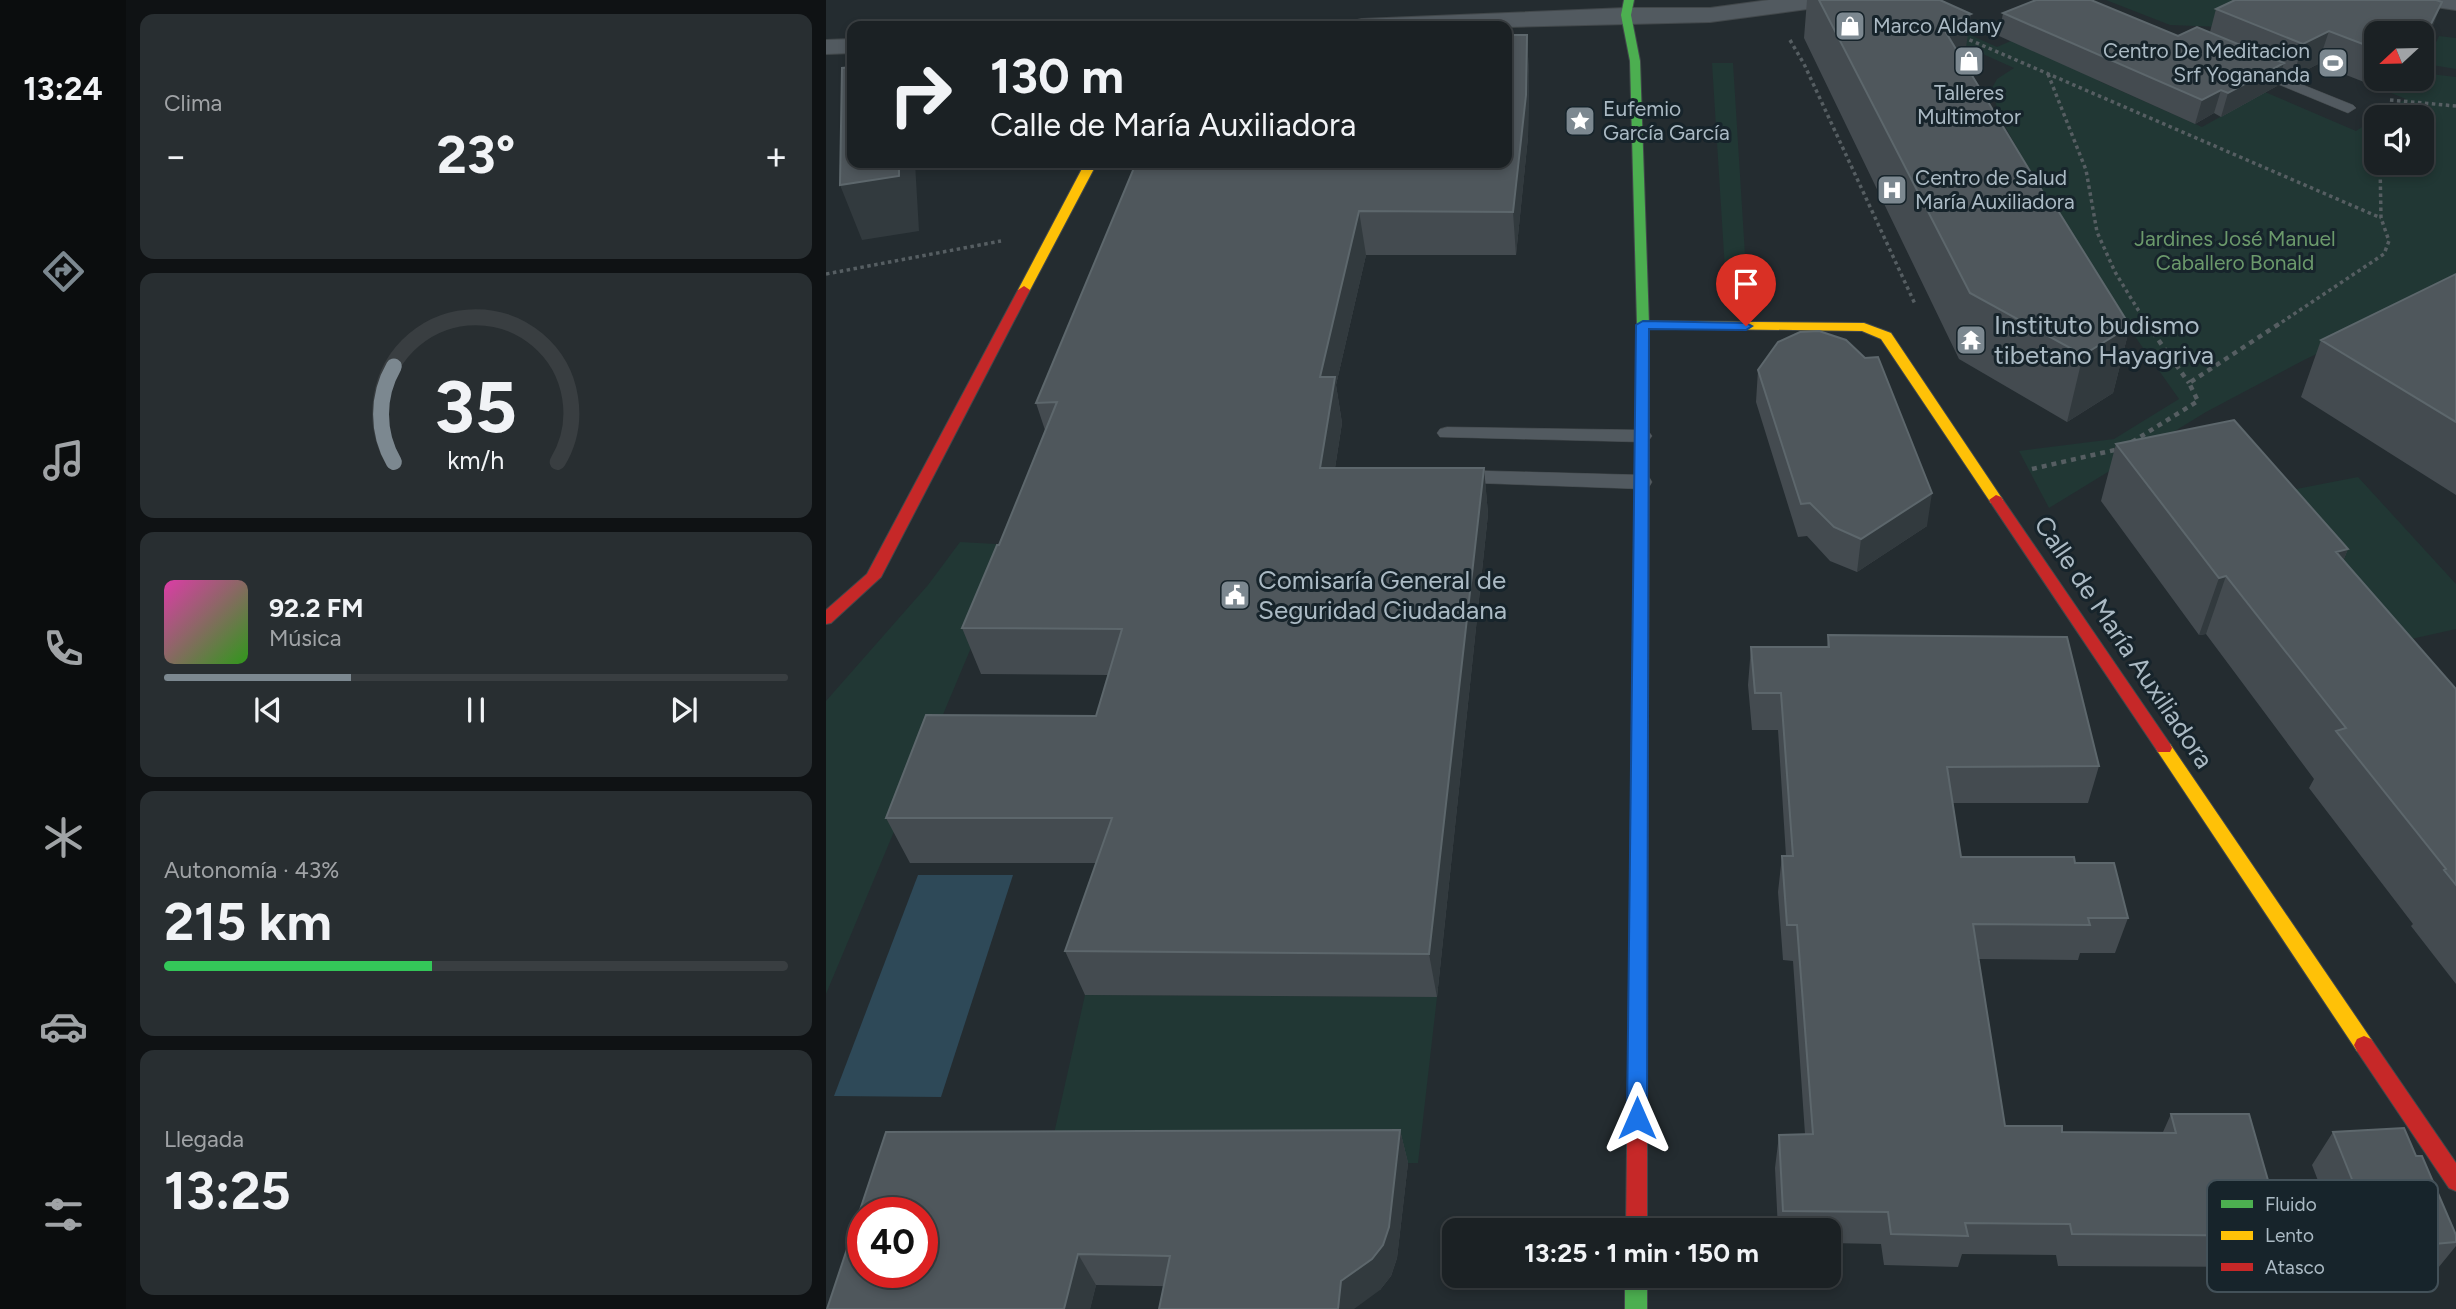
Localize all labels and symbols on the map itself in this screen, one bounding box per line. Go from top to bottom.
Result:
shop icon: Marco Aldany [1833,9,1867,43]
place label: Marco Aldany [1873,13,2002,38]
north arrow [2364,21,2434,91]
place label: Centro De Meditacion Srf Yogananda [2103,38,2310,87]
shop icon: Talleres Multimotor [1952,44,1986,78]
sports icon: Centro De Meditacion Srf Yogananda [2316,46,2350,80]
place label: Talleres Multimotor [1917,80,2021,129]
place label: Eufemio García García [1603,96,1730,145]
place icon: Eufemio García García [1563,104,1597,138]
place label: Centro de Salud María Auxiliadora [1915,165,2075,214]
hospital icon: Centro de Salud María Auxiliadora [1875,173,1909,207]
park label: Jardines José Manuel Caballero Bonald [2134,226,2336,275]
pin [1716,254,1776,326]
place label: Instituto budismo tibetano Hayagriva [1994,309,2214,371]
temple icon: Instituto budismo tibetano Hayagriva [1954,323,1988,357]
street label: Calle de María Auxiliadora [2028,510,2220,774]
place label: Comisaría General de Seguridad Ciudadana [1258,564,1507,626]
public building icon: Comisaría General de Seguridad Ciudadana [1218,578,1252,612]
position arrow [1600,1081,1674,1155]
legend [2207,1180,2438,1292]
text: Fluido [2265,1193,2317,1216]
speed limit sign: 40 [847,1197,938,1288]
text: Lento [2265,1224,2314,1247]
text: Atasco [2265,1256,2325,1279]

